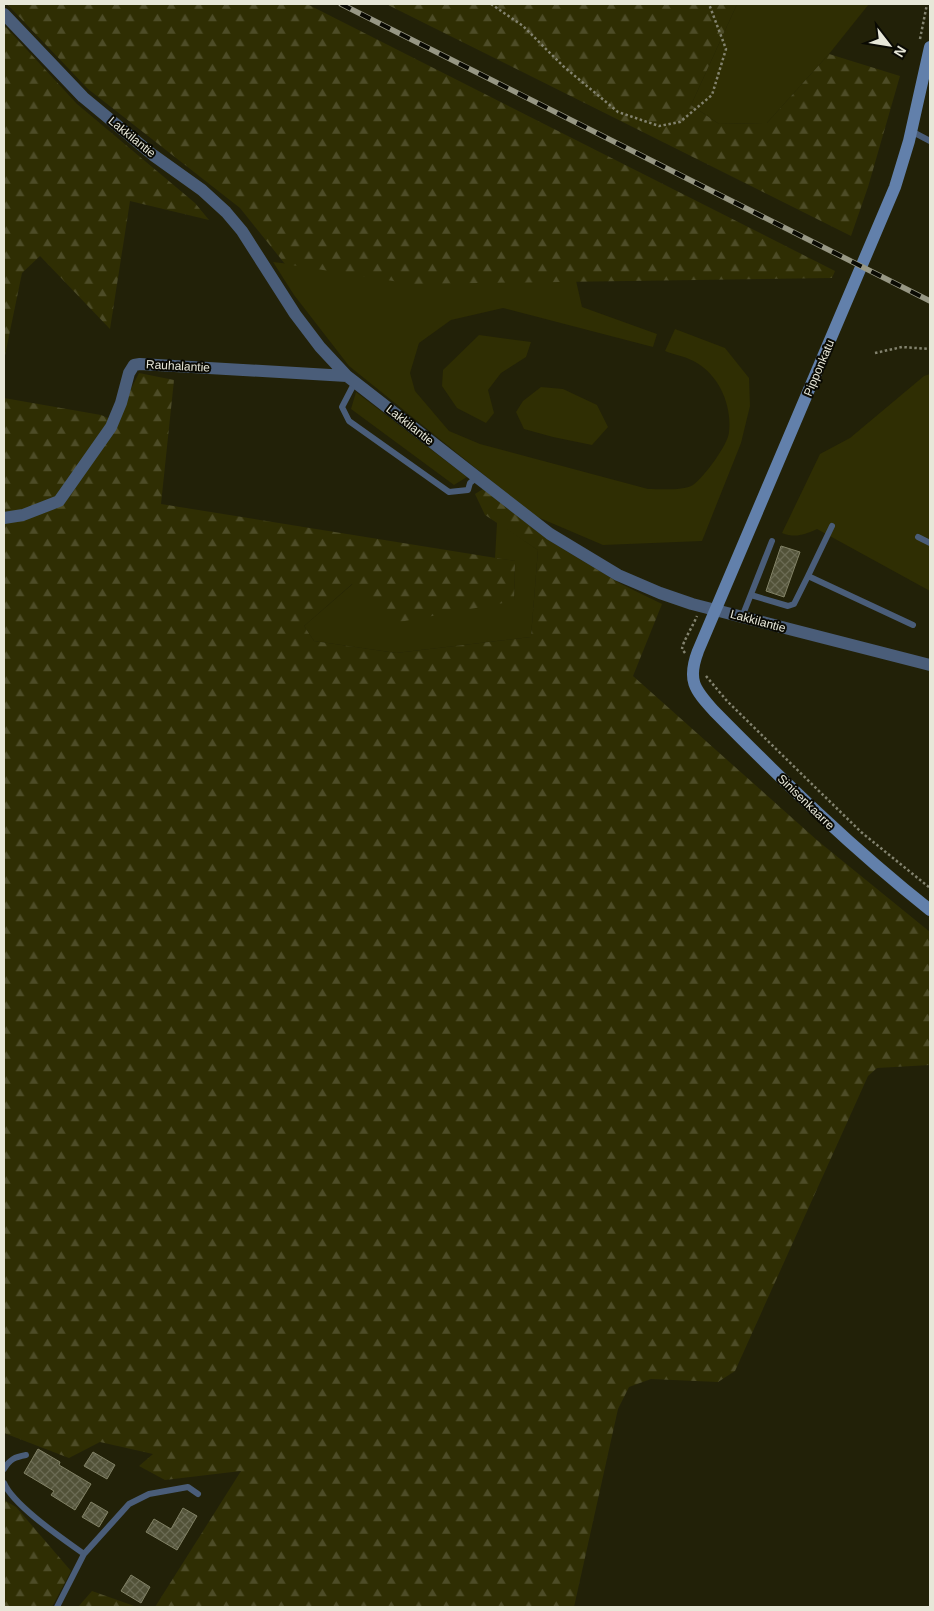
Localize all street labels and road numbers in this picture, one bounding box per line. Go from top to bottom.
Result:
street label: Lakkilantie [106,114,159,160]
street label: Pipponkatu [801,338,837,398]
street label: Rauhalantie [146,357,211,375]
street label: Lakkilantie [383,402,437,448]
street label: Lakkilantie [729,607,788,635]
street label: Sinisenkaarre [775,771,837,833]

